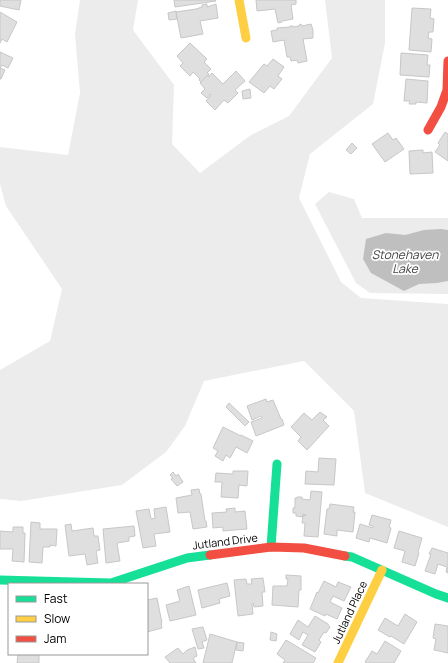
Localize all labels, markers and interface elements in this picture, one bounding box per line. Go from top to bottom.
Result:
water label: Stonehaven Lake [372,246,439,277]
street label: Jutland Drive [192,529,259,552]
street label: Jutland Place [328,578,370,646]
legend [8,583,148,655]
text: Fast [44,590,68,607]
text: Slow [44,610,70,627]
text: Jam [44,630,66,647]

